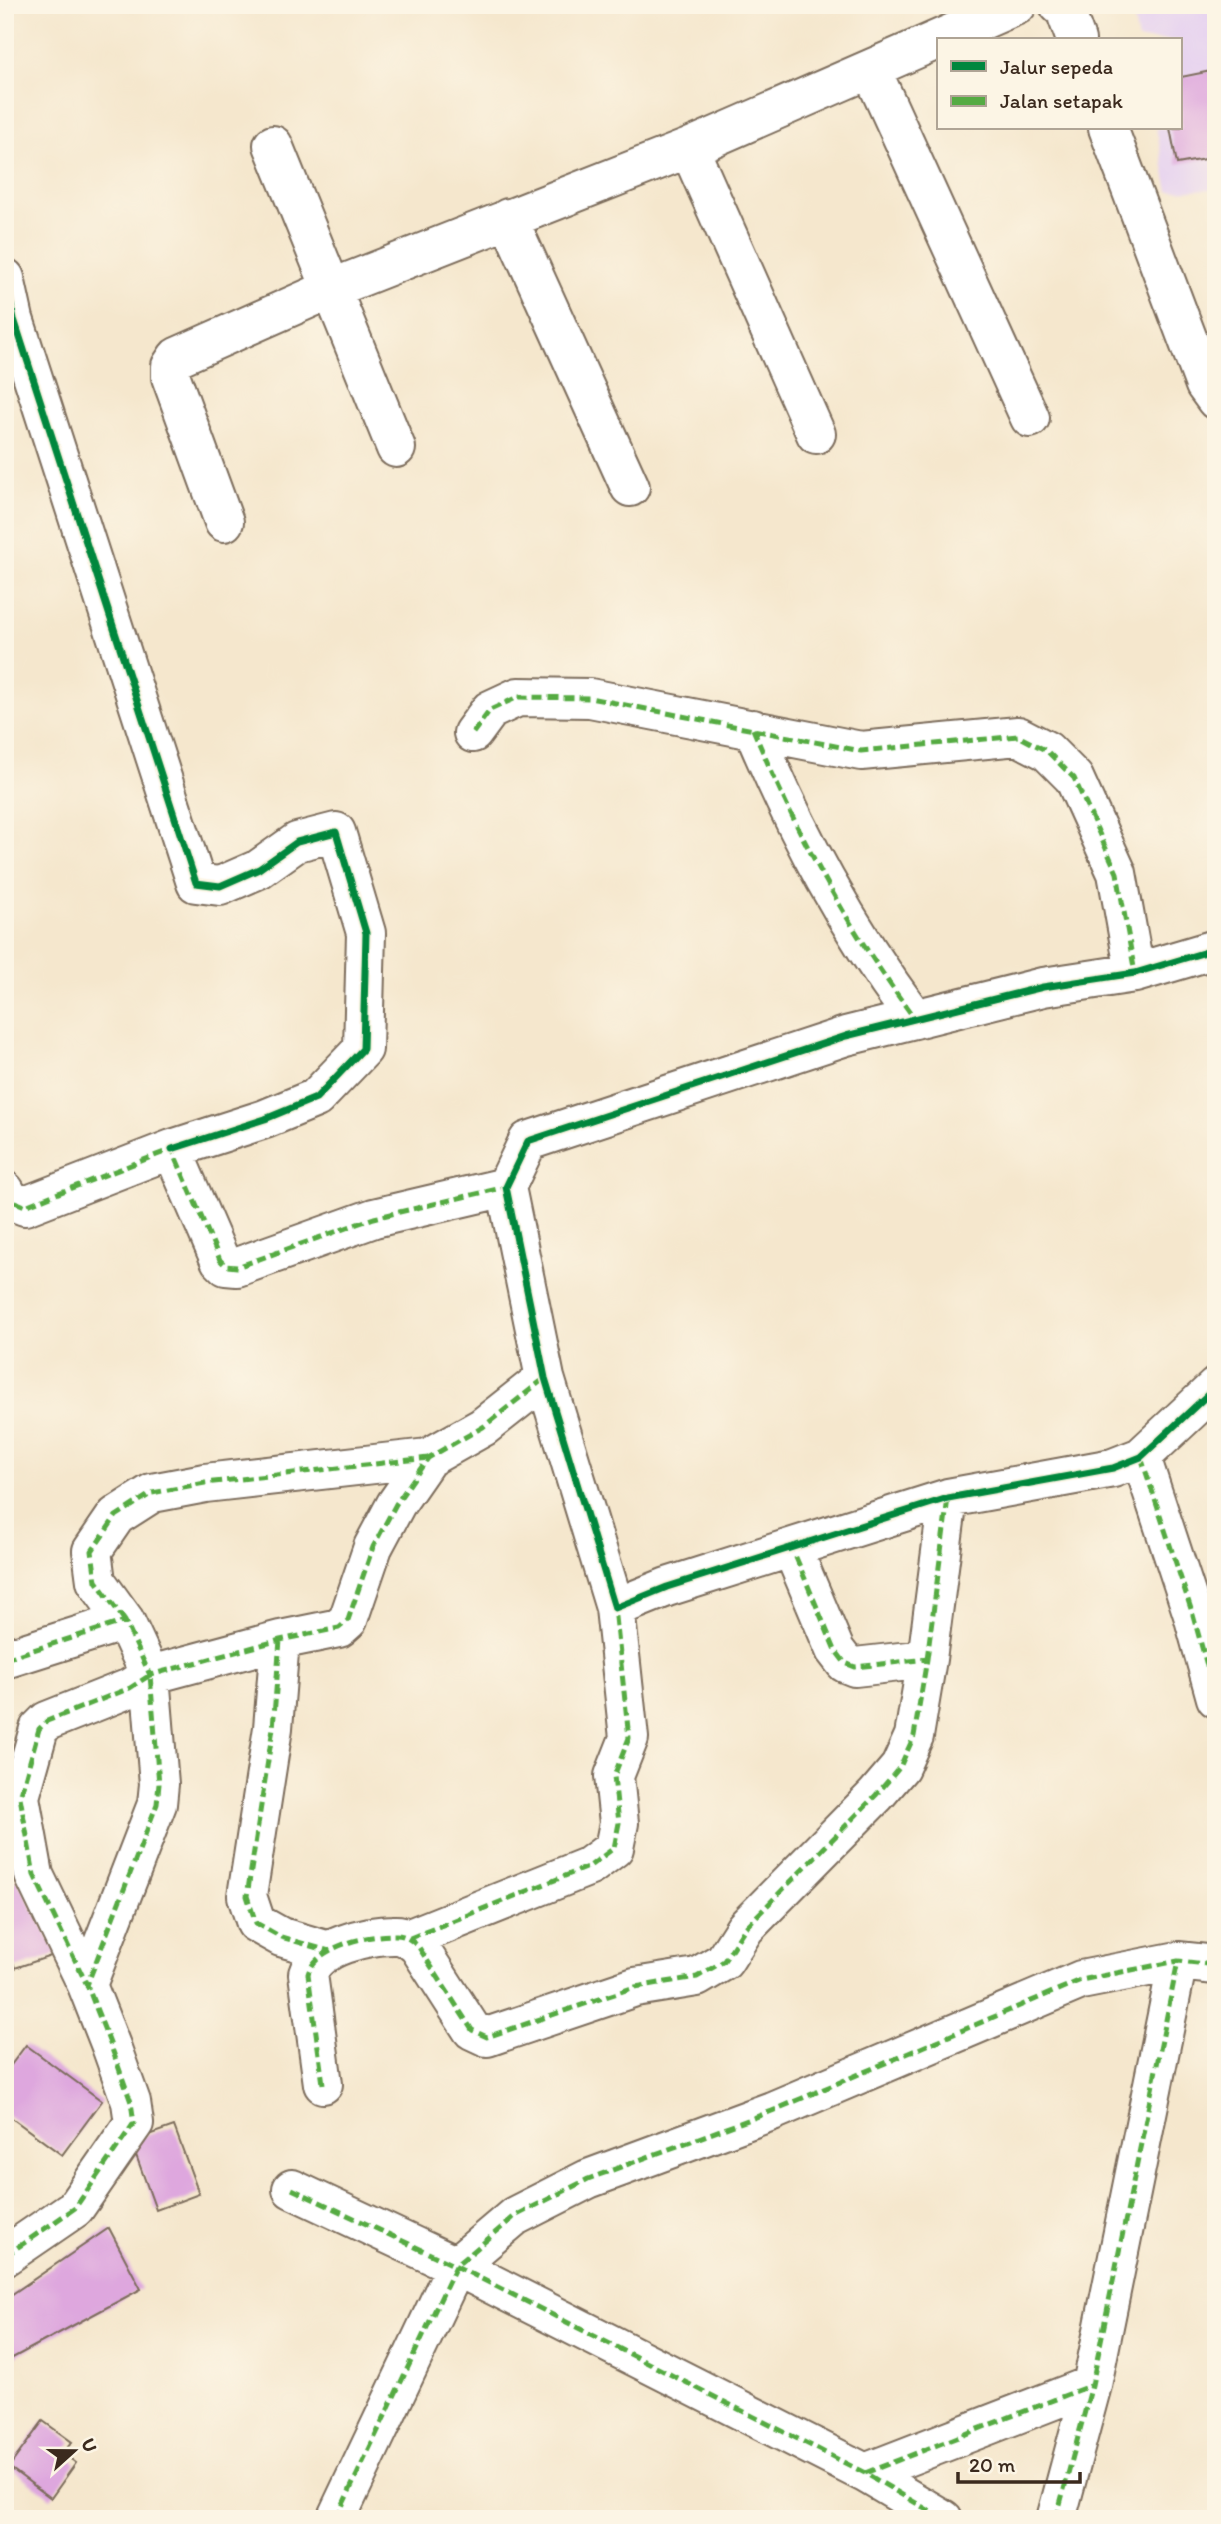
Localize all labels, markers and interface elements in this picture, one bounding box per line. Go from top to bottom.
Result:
legend [937,38,1182,130]
text: Jalur sepeda [1000,54,1113,79]
text: Jalan setapak [1000,88,1123,113]
north arrow [38,2416,108,2486]
text: U [76,2435,102,2455]
scale bar [958,2440,1081,2484]
text: 20 m [969,2452,1016,2477]

